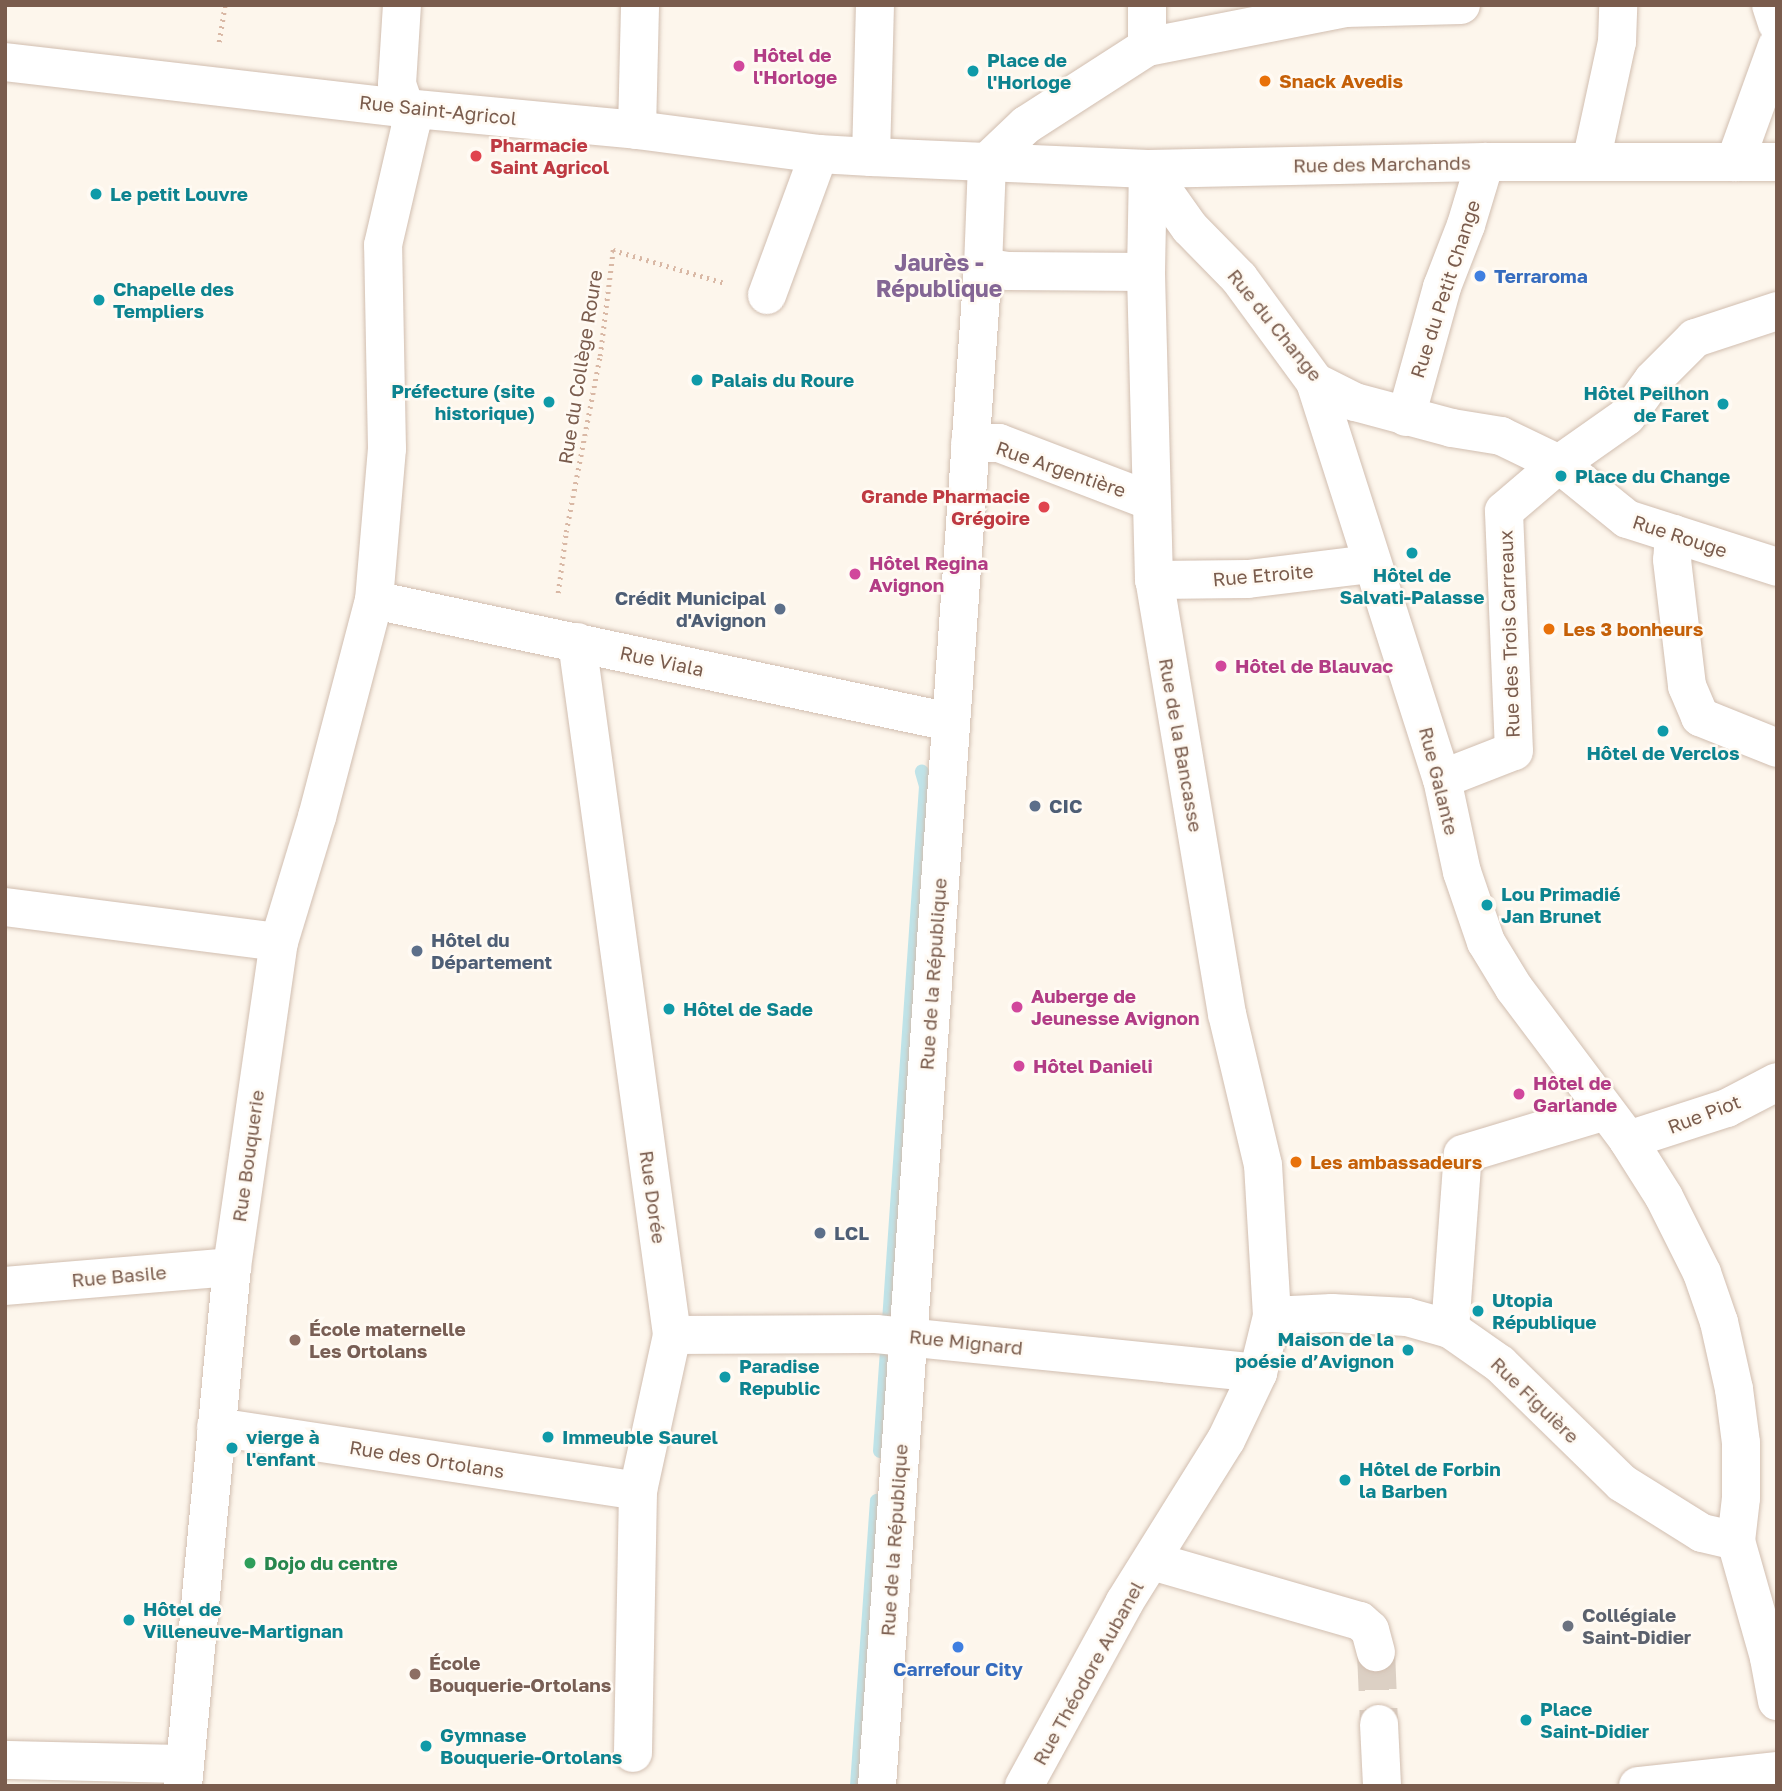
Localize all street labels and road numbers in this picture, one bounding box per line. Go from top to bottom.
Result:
street label: Rue Saint-Agricol [358,90,518,130]
street label: Rue des Marchands [1293,151,1471,177]
street label: Rue du Petit Change [1405,197,1485,381]
street label: Rue du Change [1223,264,1327,386]
street label: Rue du Collège Roure [553,268,607,466]
street label: Rue Argentière [993,436,1129,502]
street label: Rue Rouge [1630,510,1730,562]
street label: Rue des Trois Carreaux [1494,530,1524,738]
street label: Rue Etroite [1212,559,1314,591]
street label: Rue Viala [618,641,706,681]
street label: Rue de la Bancasse [1154,656,1208,834]
street label: Rue Galante [1415,724,1463,838]
street label: Rue de la République [915,877,951,1071]
street label: Rue Bouquerie [227,1088,269,1224]
street label: Rue Piot [1664,1090,1744,1138]
street label: Rue Dorée [635,1149,671,1245]
street label: Rue Basile [71,1260,167,1292]
street label: Rue Mignard [908,1325,1024,1359]
street label: Rue Figuière [1486,1352,1584,1448]
street label: Rue des Ortolans [348,1435,506,1483]
street label: Rue de la République [876,1443,912,1637]
street label: Rue Théodore Aubanel [1028,1577,1148,1769]

